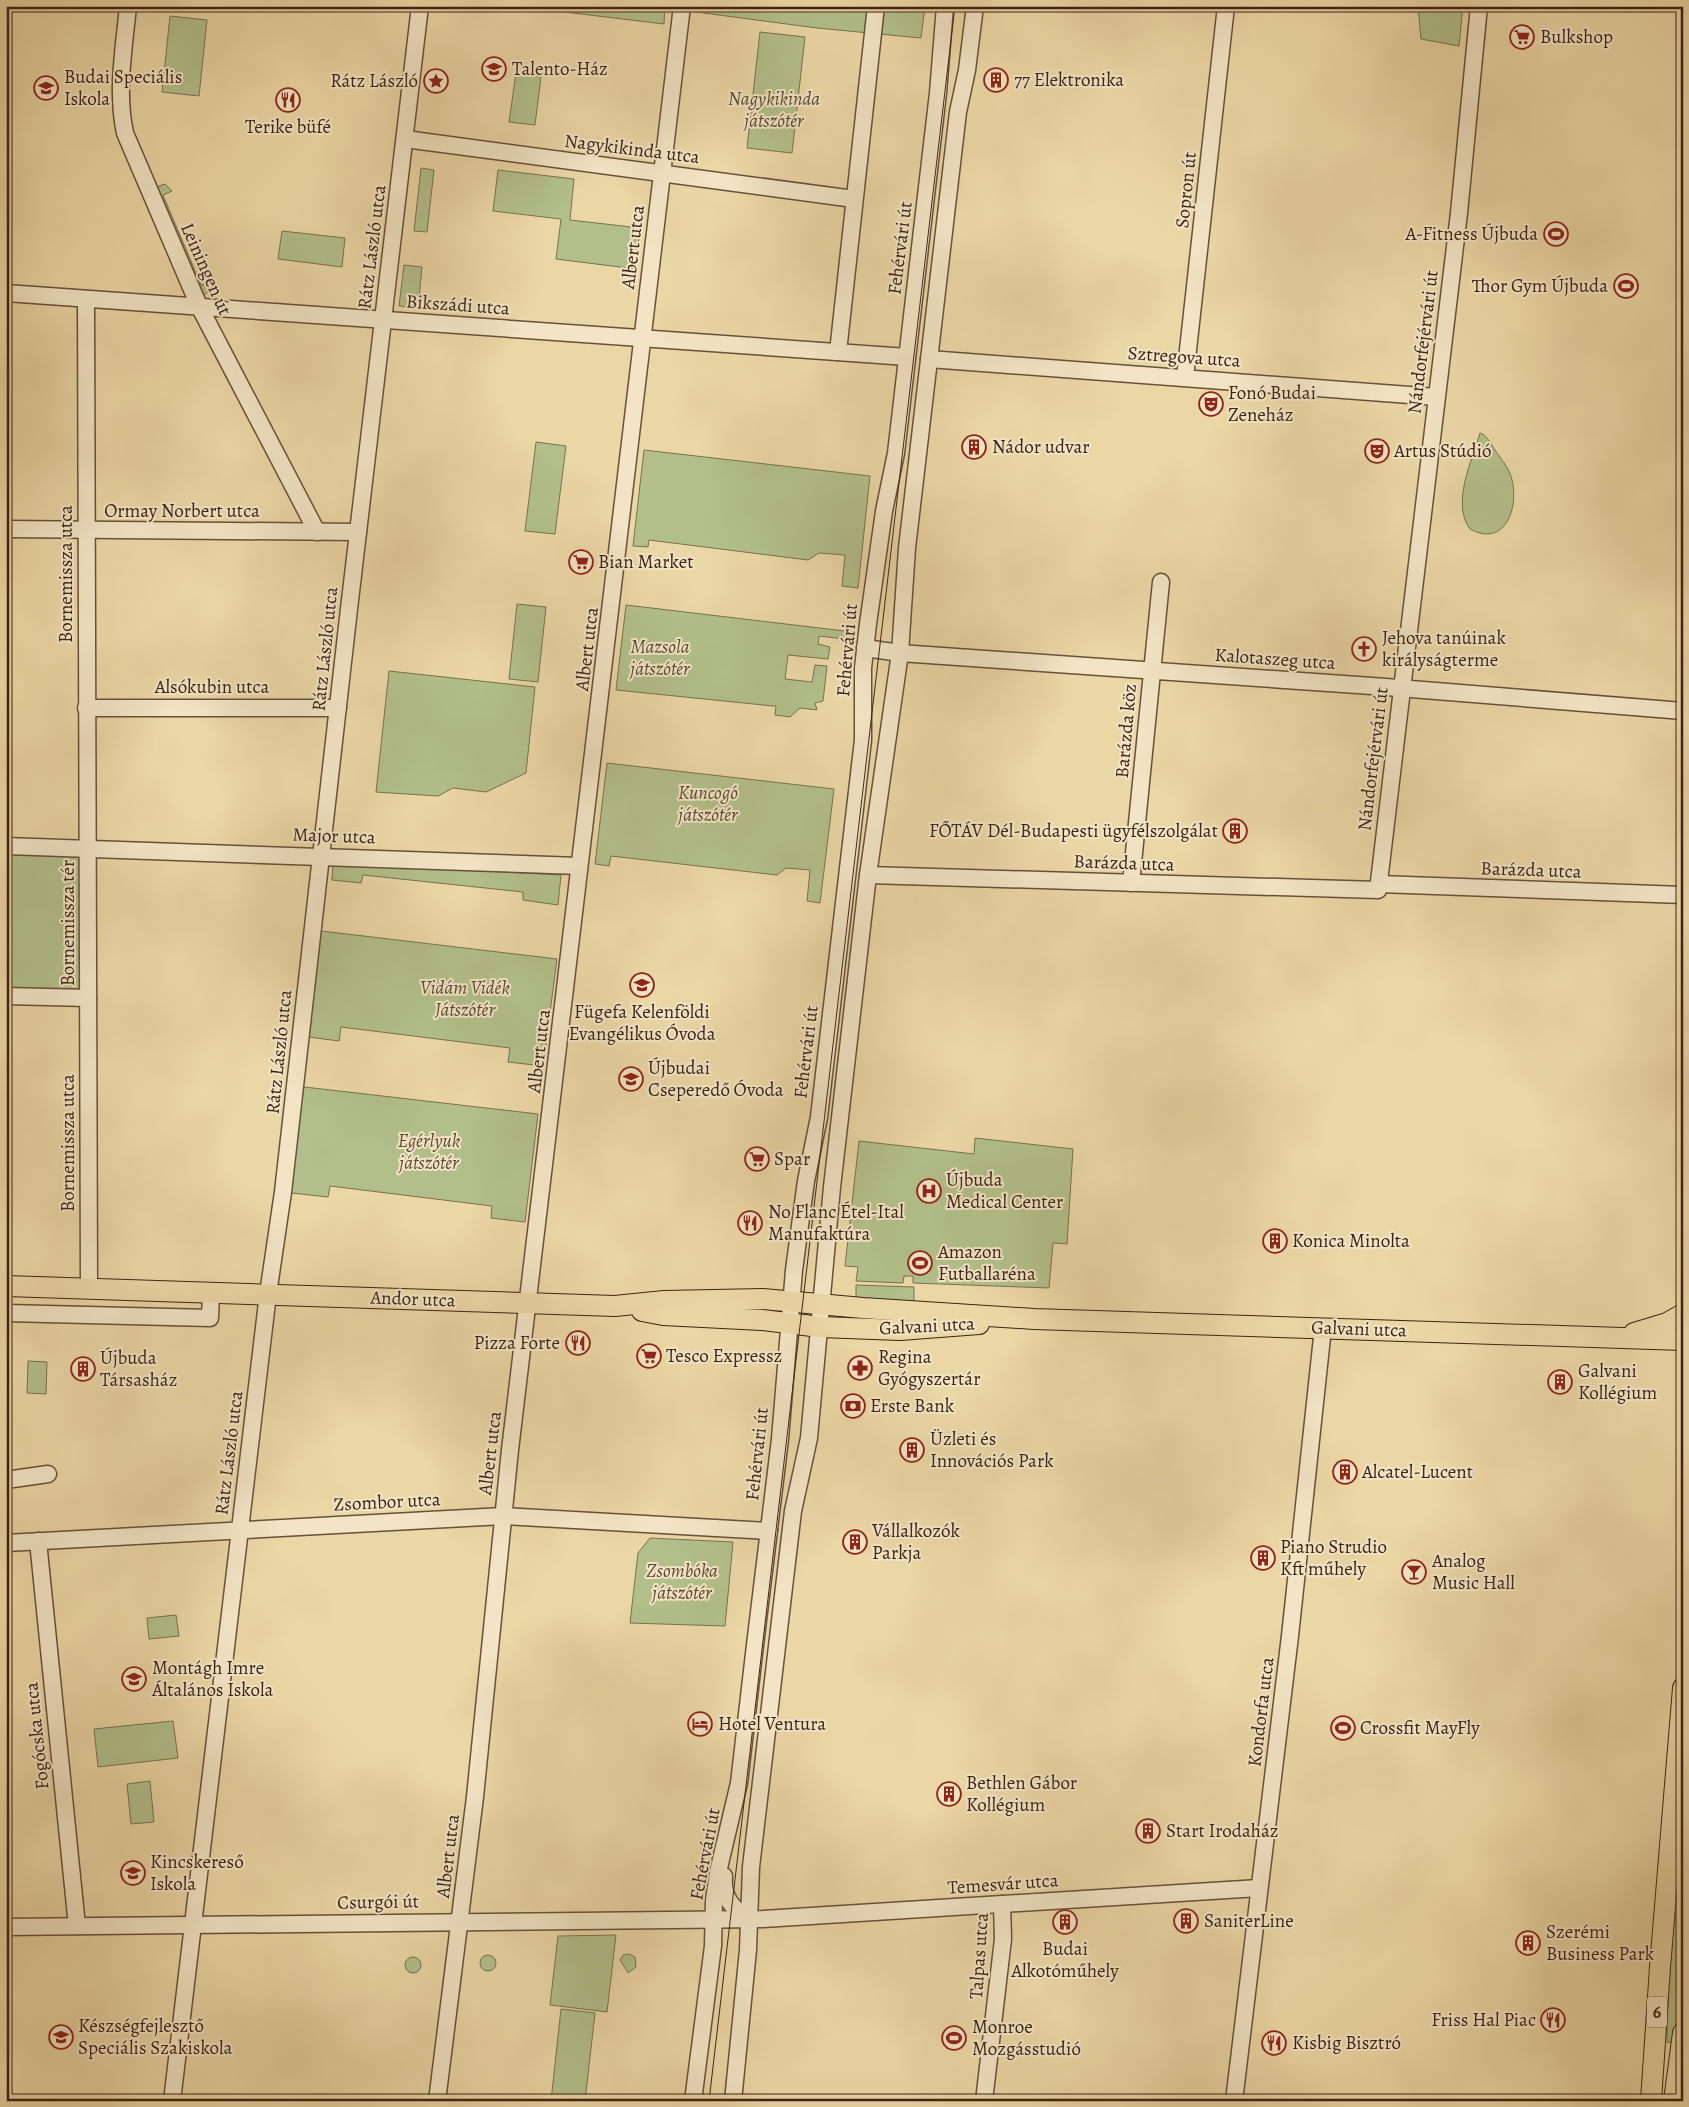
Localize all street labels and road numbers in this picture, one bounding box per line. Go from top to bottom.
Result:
street label: Nagykikinda utca [563,128,701,170]
street label: Sopron út [1169,151,1203,229]
street label: Rátz László utca [351,183,393,311]
street label: Fehérvári út [881,200,919,296]
street label: Albert utca [615,204,651,291]
street label: Leiningen út [174,219,238,319]
street label: Nándorfejérvári út [1401,269,1445,415]
street label: Bikszádi utca [405,288,511,322]
street label: Sztregova utca [1127,340,1242,374]
street label: Ormay Norbert utca [104,498,260,524]
street label: Bornemissza utca [53,505,79,643]
street label: Rátz László utca [306,585,344,712]
street label: Fehérvári út [830,602,864,698]
street label: Albert utca [569,606,605,693]
street label: Kalotaszeg utca [1214,642,1336,676]
street label: Alsókubin utca [154,674,269,700]
street label: Barázda köz [1109,683,1143,779]
street label: Nándorfejérvári út [1351,686,1395,832]
street label: Major utca [292,822,376,850]
street label: Barázda utca [1073,848,1175,878]
street label: Barázda utca [1480,855,1582,885]
street label: Bornemissza tér [55,860,81,986]
street label: Rátz László utca [260,988,298,1115]
street label: Fehérvári út [787,1004,825,1100]
street label: Albert utca [521,1008,557,1095]
street label: Bornemissza utca [55,1074,81,1212]
street label: Andor utca [369,1284,456,1313]
street label: Galvani utca [878,1311,976,1341]
street label: Galvani utca [1311,1314,1407,1344]
street label: Rátz László utca [208,1389,250,1517]
street label: Fehérvári út [739,1406,775,1502]
street label: Albert utca [472,1410,508,1497]
street label: Zsombor utca [333,1486,441,1518]
street label: Kondorfa utca [1241,1656,1281,1768]
street label: Fogócska utca [18,1681,56,1791]
street label: Fehérvári út [683,1806,727,1902]
street label: Albert utca [430,1813,466,1900]
street label: Temesvár utca [947,1867,1059,1901]
street label: Csurgói út [337,1888,419,1916]
street label: Talpas utca [963,1912,995,2000]
road number: 6 [1647,1996,1667,2028]

